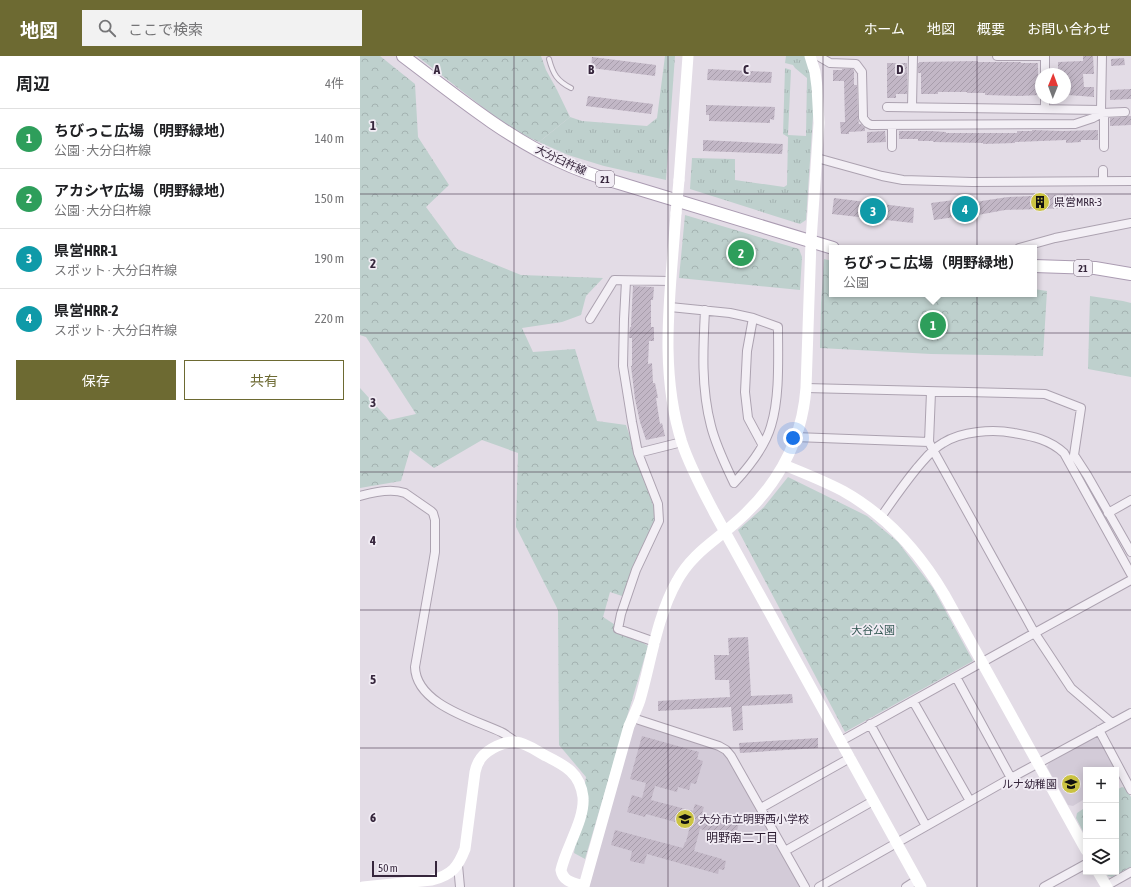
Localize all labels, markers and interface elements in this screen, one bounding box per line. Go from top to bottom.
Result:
search box [82,10,362,46]
icon: search [96,17,118,39]
text: 地図 [20,19,58,41]
text: ここで検索 [128,21,203,38]
text: ホーム [863,21,905,37]
text: 地図 [927,21,955,37]
text: 概要 [977,21,1005,37]
text: お問い合わせ [1027,21,1111,37]
text: A [433,62,441,77]
text: B [588,62,595,77]
text: C [743,62,749,77]
text: D [896,62,904,77]
north arrow [1035,68,1071,104]
text: 周辺 [16,74,50,94]
text: 4件 [325,76,344,91]
text: 1 [370,118,376,133]
text: ちびっこ広場（明野緑地） [54,122,234,139]
text: 1 [26,131,32,146]
text: 140 m [315,131,344,146]
text: 公園 · 大分臼杵線 [54,143,151,158]
street label: 大分臼杵線 [534,143,588,177]
road number: 21 [596,171,614,187]
text: アカシヤ広場（明野緑地） [54,182,234,199]
text: 2 [26,191,32,206]
text: 150 m [315,191,344,206]
building icon: 県営MRR-3 [1029,191,1051,213]
pin: 4 [952,194,978,224]
pin: 3 [860,196,886,226]
place label: 県営MRR-3 [1054,196,1102,208]
text: 公園 · 大分臼杵線 [54,203,151,218]
pin: 2 [728,238,754,268]
text: 県営HRR-1 [54,242,118,259]
popup [829,245,1037,297]
text: 3 [26,251,32,266]
text: 190 m [315,251,344,266]
text: ちびっこ広場（明野緑地） [843,254,1023,271]
text: 2 [370,256,376,271]
road number: 21 [1074,260,1092,276]
text: スポット · 大分臼杵線 [54,263,177,278]
text: 公園 [843,275,869,290]
text: 県営HRR-2 [54,302,119,319]
pin: 1 [920,310,946,340]
text: 4 [26,311,32,326]
text: 220 m [315,311,344,326]
text: スポット · 大分臼杵線 [54,323,177,338]
button: 保存 [16,360,176,400]
button: 共有 [184,360,344,400]
text: 3 [370,395,376,410]
your location [783,428,803,448]
text: 4 [369,533,376,548]
park label: 大谷公園 [851,624,895,636]
text: 5 [370,672,376,687]
map controls [1083,767,1119,875]
button: + [1083,767,1119,803]
school or university icon: ルナ幼稚園 [1060,773,1082,795]
place label: ルナ幼稚園 [1002,778,1057,790]
button: − [1083,803,1119,839]
school or university icon: 大分市立明野西小学校 [674,808,696,830]
text: 6 [370,810,376,825]
place label: 大分市立明野西小学校 [699,813,809,825]
district label: 明野南二丁目 [706,831,778,845]
button: layers [1083,839,1119,875]
scale bar [372,859,437,878]
text: 50 m [378,862,398,874]

